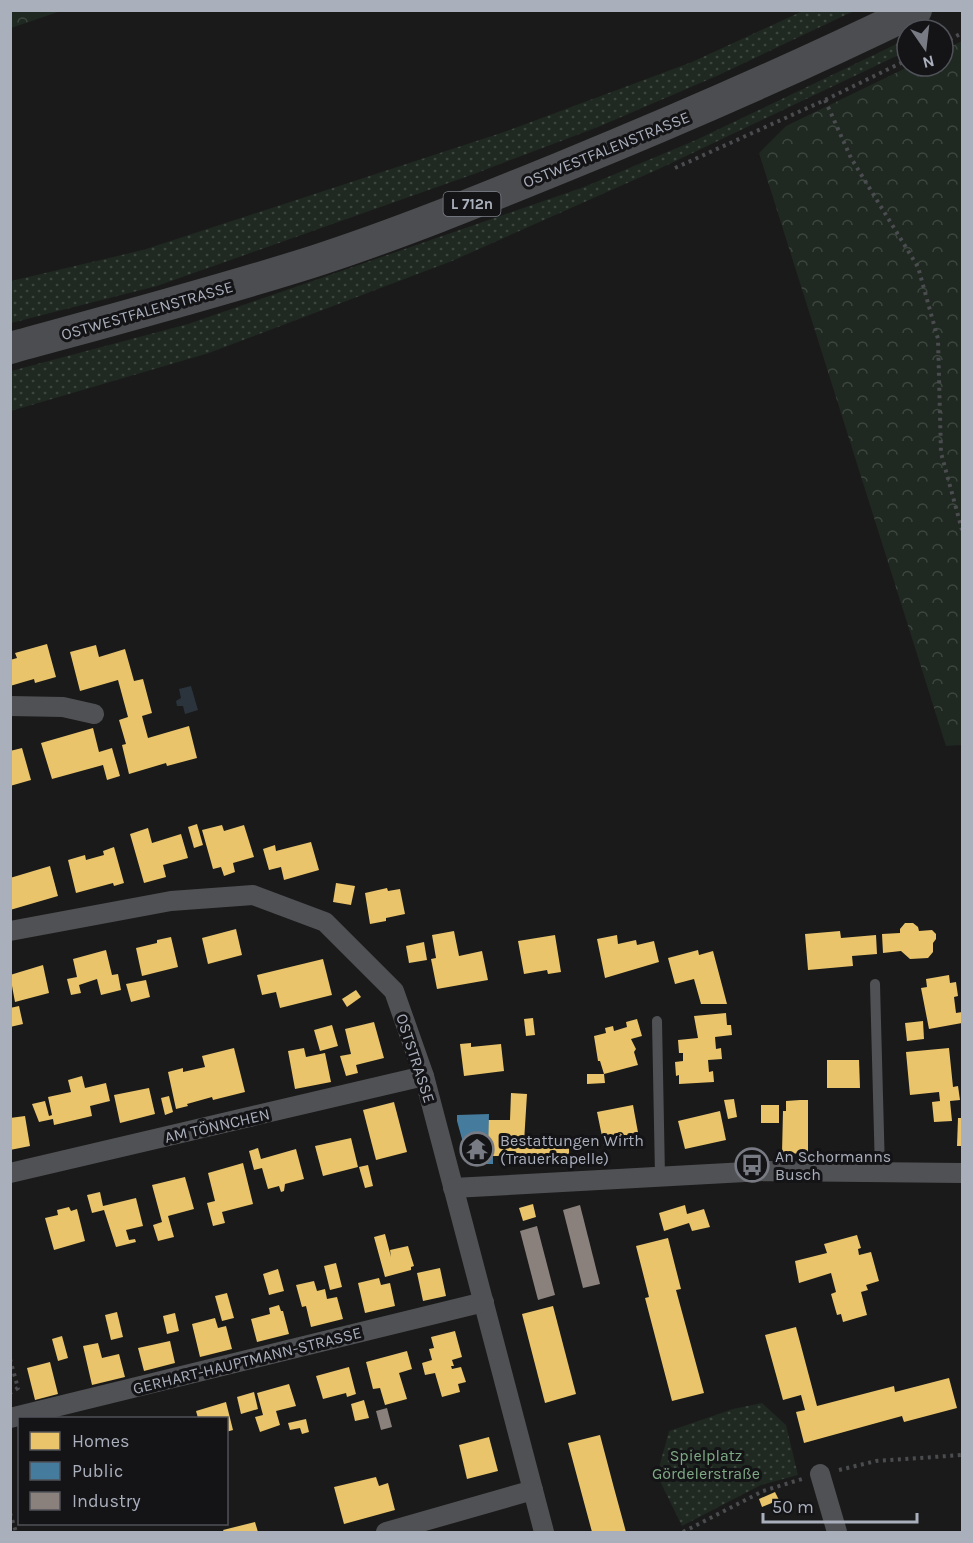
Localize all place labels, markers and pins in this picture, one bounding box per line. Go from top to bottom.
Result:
temple icon: Bestattungen Wirth (Trauerkapelle) [459,1131,495,1167]
place label: Bestattungen Wirth (Trauerkapelle) [500,1131,644,1168]
bus stop icon: An Schormanns Busch [734,1147,770,1183]
place label: An Schormanns Busch [775,1147,891,1184]

